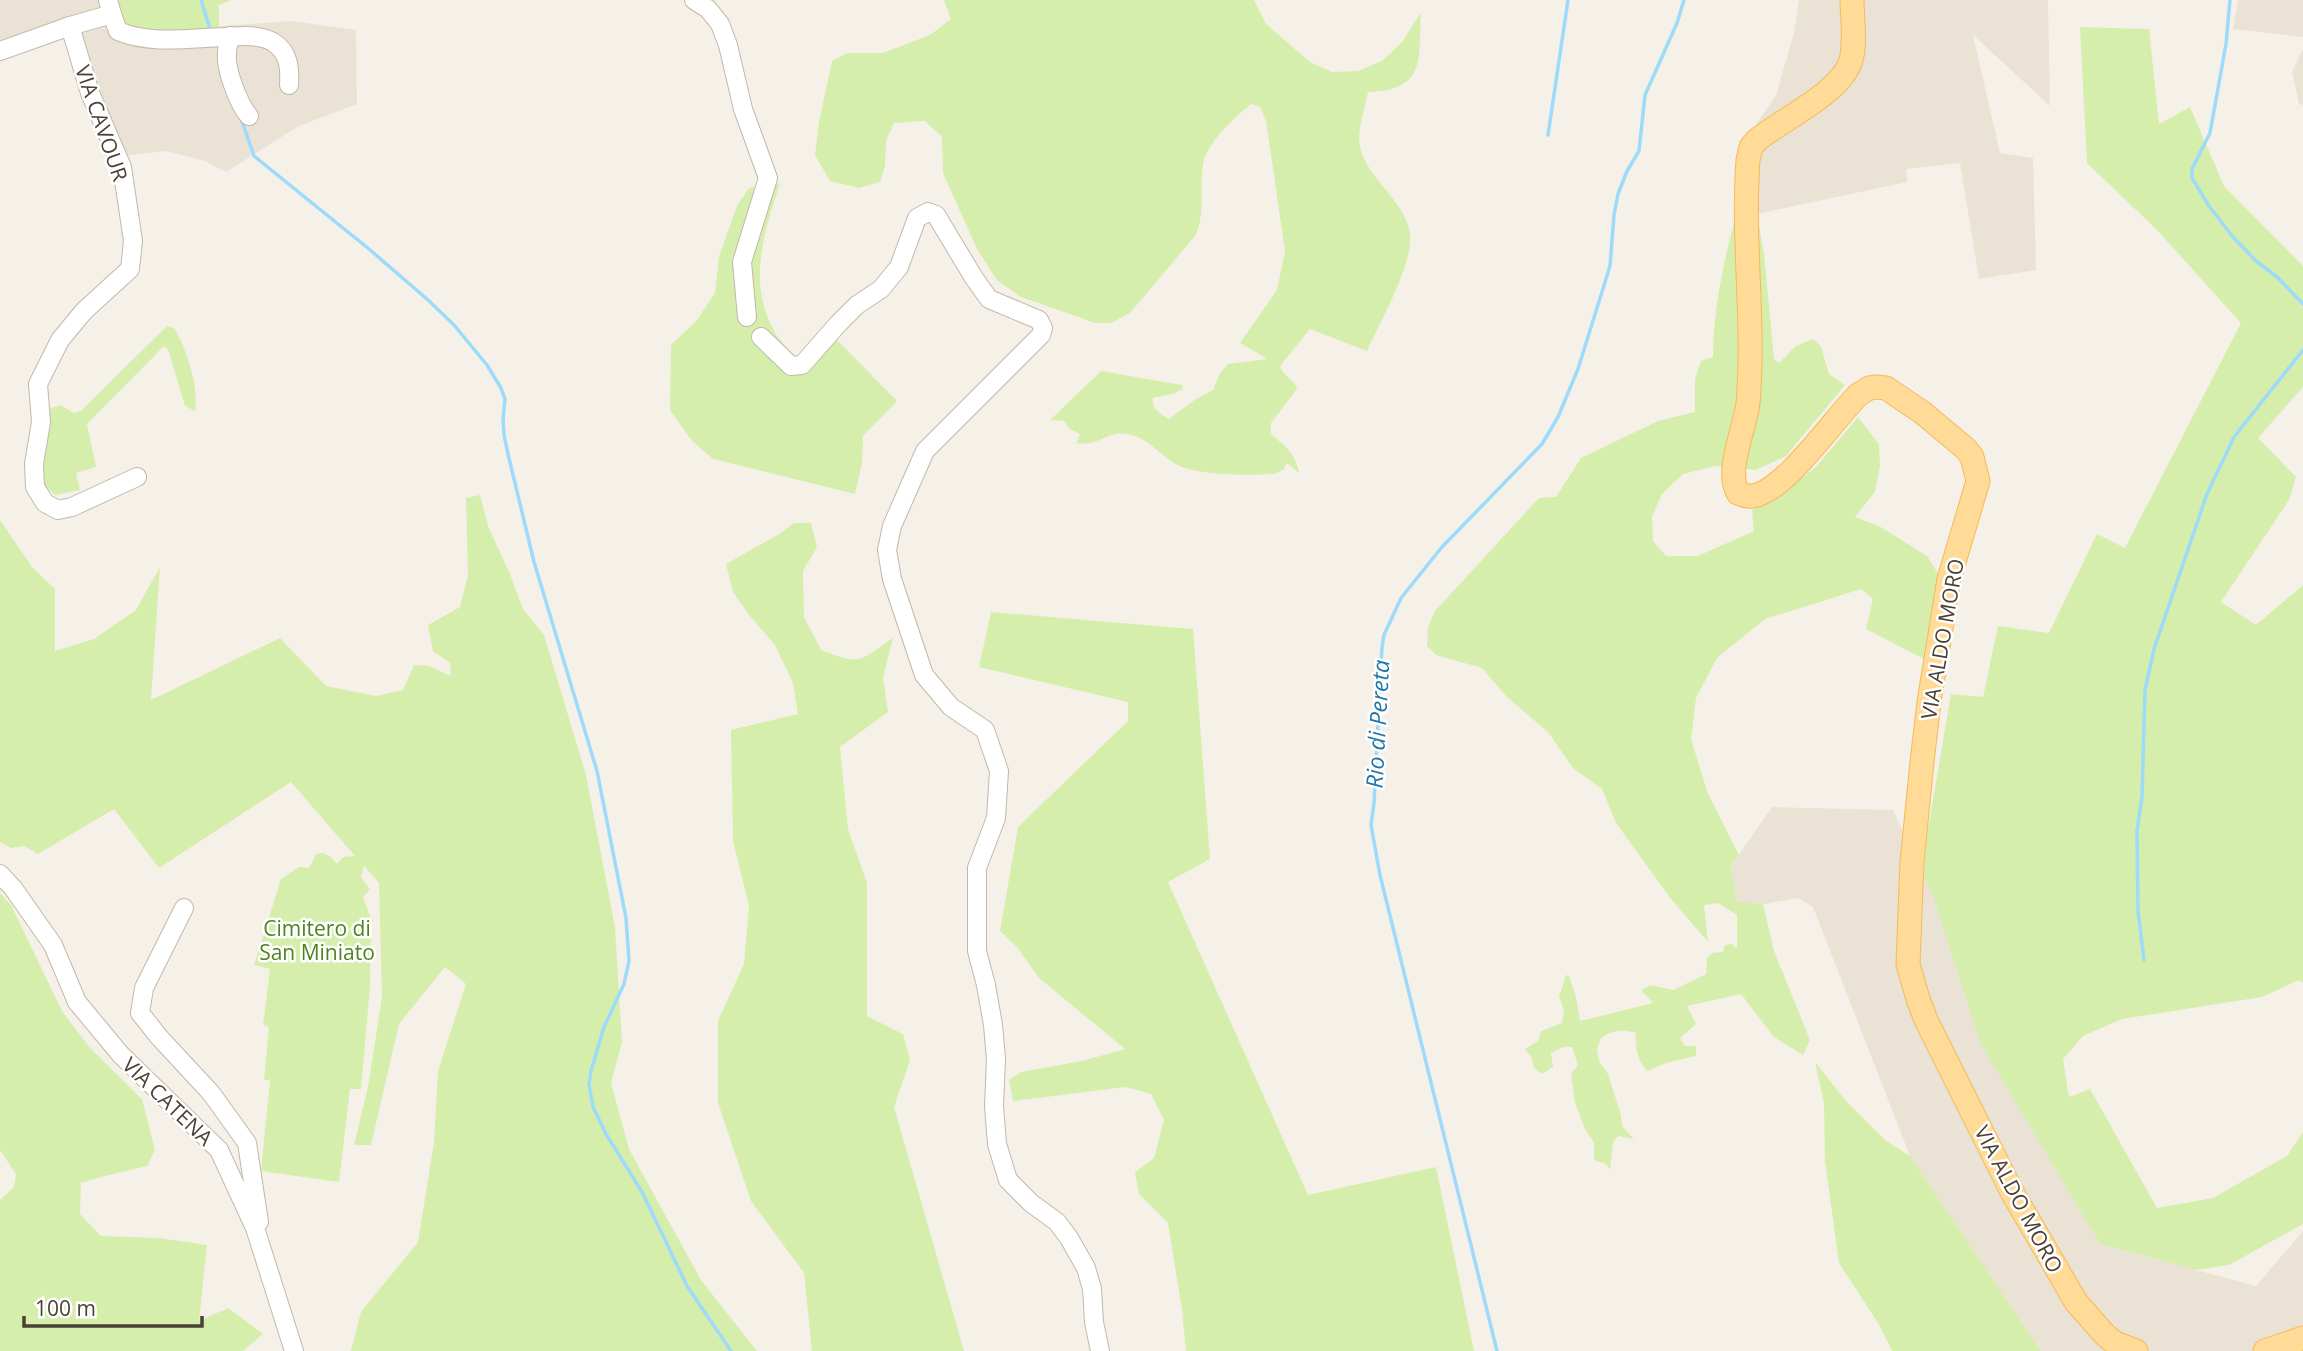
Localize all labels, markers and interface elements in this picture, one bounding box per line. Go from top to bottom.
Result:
street label: VIA CAVOUR [69,61,135,185]
street label: VIA ALDO MORO [1914,556,1970,722]
water label: Rio di Pereta [1358,659,1396,789]
park label: Cimitero di San Miniato [259,914,375,966]
street label: VIA CATENA [117,1051,220,1152]
street label: VIA ALDO MORO [1968,1121,2070,1277]
scale bar [24,1284,203,1328]
text: 100 m [35,1294,96,1322]

